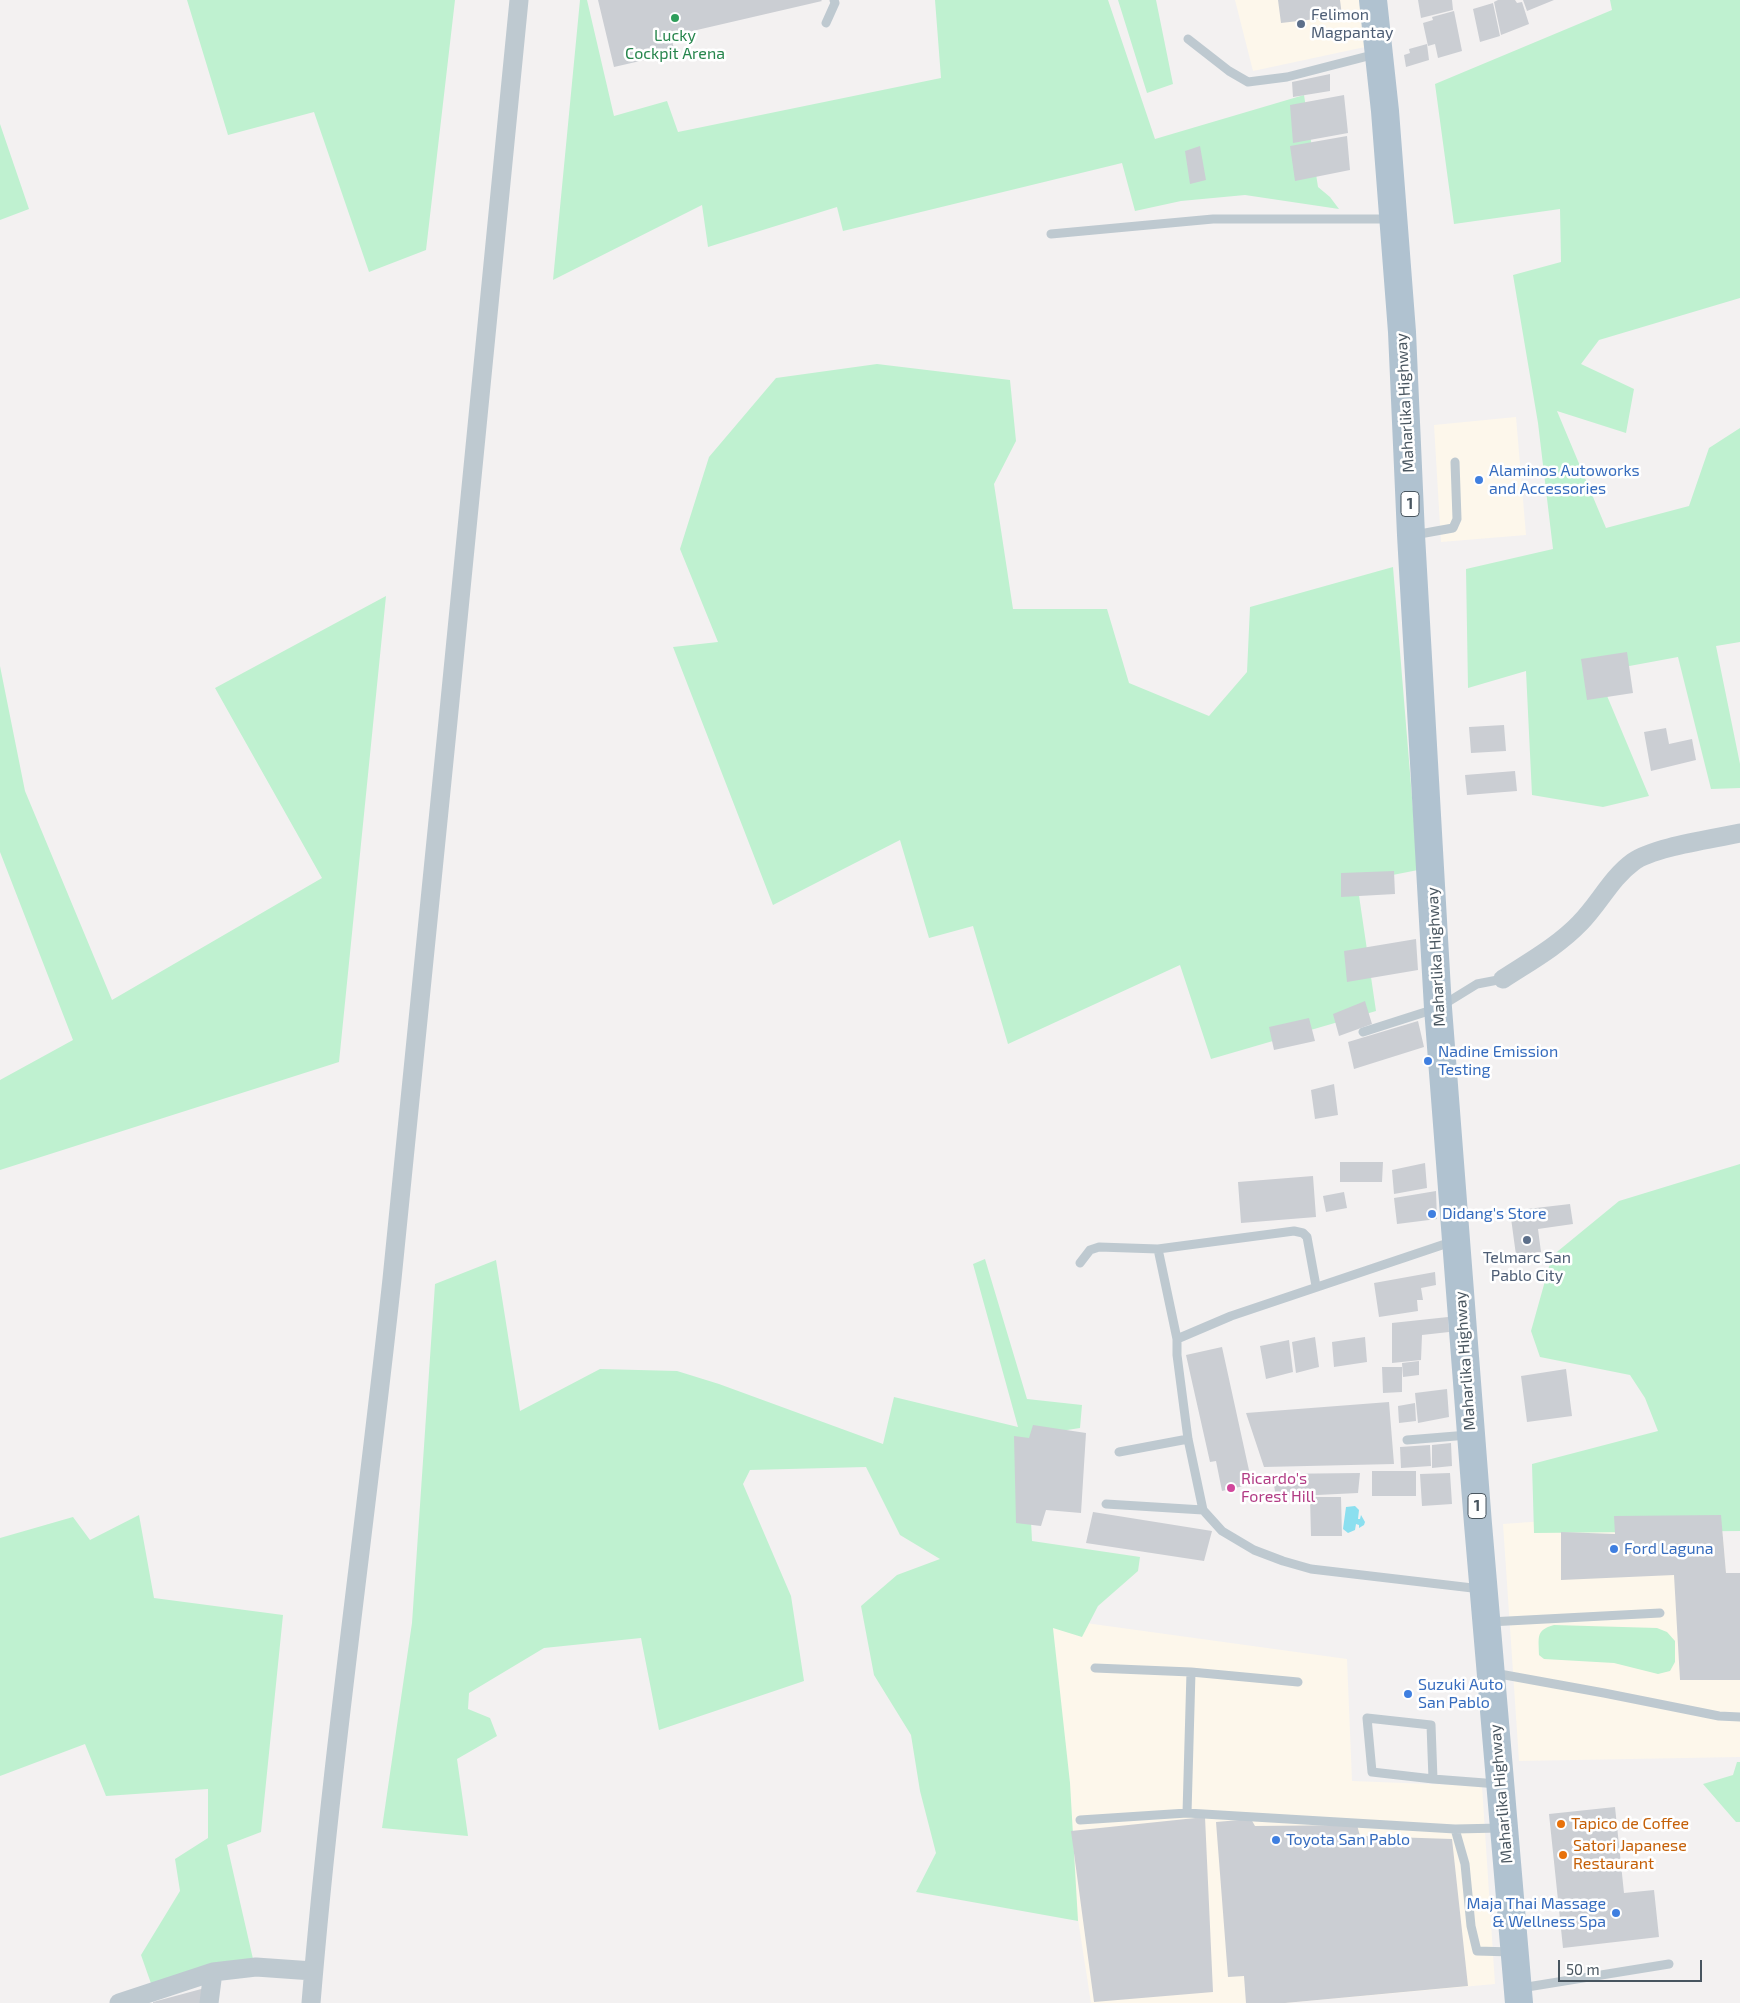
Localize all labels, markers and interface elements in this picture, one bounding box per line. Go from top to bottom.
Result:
place label: Felimon Magpantay [1311,5,1393,43]
marker: Lucky Cockpit Arena [669,12,681,24]
marker: Felimon Magpantay [1295,18,1307,30]
place label: Lucky Cockpit Arena [625,26,725,64]
street label: Maharlika Highway [1392,333,1418,473]
place label: Alaminos Autoworks and Accessories [1489,461,1640,499]
marker: Alaminos Autoworks and Accessories [1473,474,1485,486]
road number: 1 [1401,492,1419,516]
street label: Maharlika Highway [1423,887,1449,1027]
place label: Nadine Emission Testing [1438,1042,1558,1080]
marker: Nadine Emission Testing [1422,1055,1434,1067]
place label: Didang's Store [1442,1204,1547,1224]
marker: Didang's Store [1426,1208,1438,1220]
marker: Telmarc San Pablo City [1521,1234,1533,1246]
place label: Telmarc San Pablo City [1483,1248,1571,1286]
street label: Maharlika Highway [1451,1291,1479,1431]
place label: Ricardo's Forest Hill [1241,1469,1315,1507]
marker: Ricardo's Forest Hill [1225,1482,1237,1494]
road number: 1 [1468,1494,1486,1518]
place label: Ford Laguna [1624,1539,1714,1559]
marker: Ford Laguna [1608,1543,1620,1555]
place label: Suzuki Auto San Pablo [1418,1675,1503,1713]
marker: Suzuki Auto San Pablo [1402,1688,1414,1700]
street label: Maharlika Highway [1485,1724,1517,1864]
place label: Tapico de Coffee [1571,1814,1689,1834]
marker: Tapico de Coffee [1555,1818,1567,1830]
place label: Toyota San Pablo [1286,1830,1410,1850]
marker: Toyota San Pablo [1270,1834,1282,1846]
place label: Satori Japanese Restaurant [1573,1836,1687,1874]
marker: Satori Japanese Restaurant [1557,1849,1569,1861]
place label: Maja Thai Massage & Wellness Spa [1467,1894,1606,1932]
marker: Maja Thai Massage & Wellness Spa [1610,1907,1622,1919]
scale bar [1560,1950,1704,1982]
text: 50 m [1566,1960,1600,1978]

